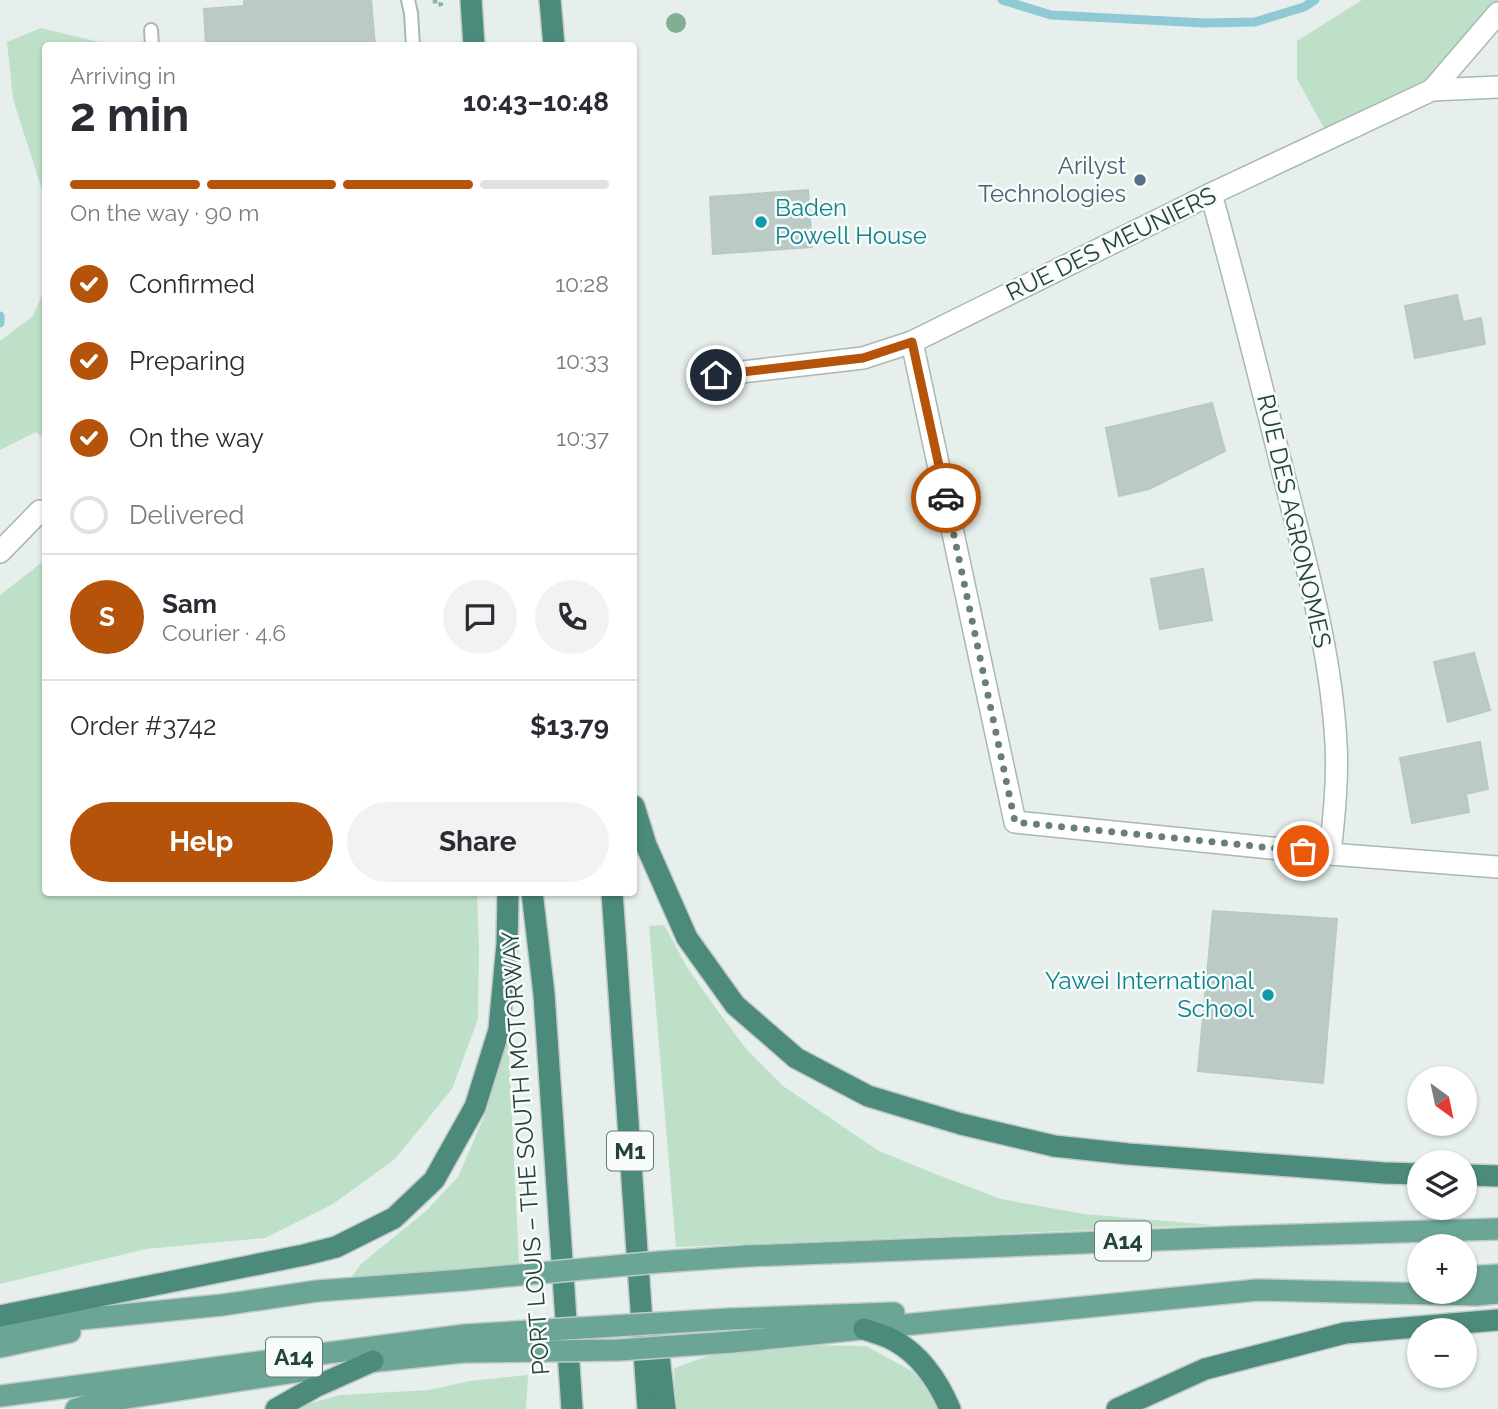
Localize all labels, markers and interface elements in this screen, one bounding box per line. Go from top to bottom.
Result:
text: Arriving in [70,62,176,89]
text: 10:43–10:48 [463,87,609,117]
text: 2 min [70,88,189,142]
place label: Arilyst Technologies [978,151,1126,208]
marker: Arilyst Technologies [1132,172,1148,188]
street label: RUE DES MEUNIERS [1001,180,1221,307]
place label: Baden Powell House [775,193,927,250]
text: On the way · 90 m [70,199,259,226]
marker: Baden Powell House [753,214,769,230]
icon: check [70,265,108,303]
text: Confirmed [129,269,255,299]
text: 10:28 [555,270,609,297]
icon: check [70,342,108,380]
pin [686,345,746,405]
text: Preparing [129,346,245,376]
text: 10:33 [556,347,609,374]
icon: home [697,356,735,394]
street label: RUE DES AGRONOMES [1251,391,1338,650]
icon: check [70,419,108,457]
text: On the way [129,423,264,453]
text: 10:37 [556,424,609,451]
courier [911,463,981,533]
icon: car [927,479,965,517]
text: Delivered [129,500,244,530]
button: chat [443,580,517,654]
button: phone [535,580,609,654]
text: Sam [162,589,217,619]
text: S [99,602,115,632]
text: Courier · 4.6 [162,619,286,646]
text: Order #3742 [70,711,217,741]
text: $13.79 [530,711,609,741]
button: Help [70,802,333,882]
button: Share [347,802,609,882]
pin [1273,821,1333,881]
icon: bag [1284,832,1322,870]
street label: PORT LOUIS – THE SOUTH MOTORWAY [495,930,555,1376]
place label: Yawei International School [1045,966,1254,1023]
marker: Yawei International School [1260,987,1276,1003]
north arrow [1407,1066,1477,1136]
map controls [1407,1066,1477,1388]
road number: M1 [607,1132,653,1170]
button: layers [1407,1150,1477,1220]
road number: A14 [1095,1222,1151,1260]
button: + [1407,1234,1477,1304]
button: − [1407,1318,1477,1388]
road number: A14 [266,1338,322,1376]

